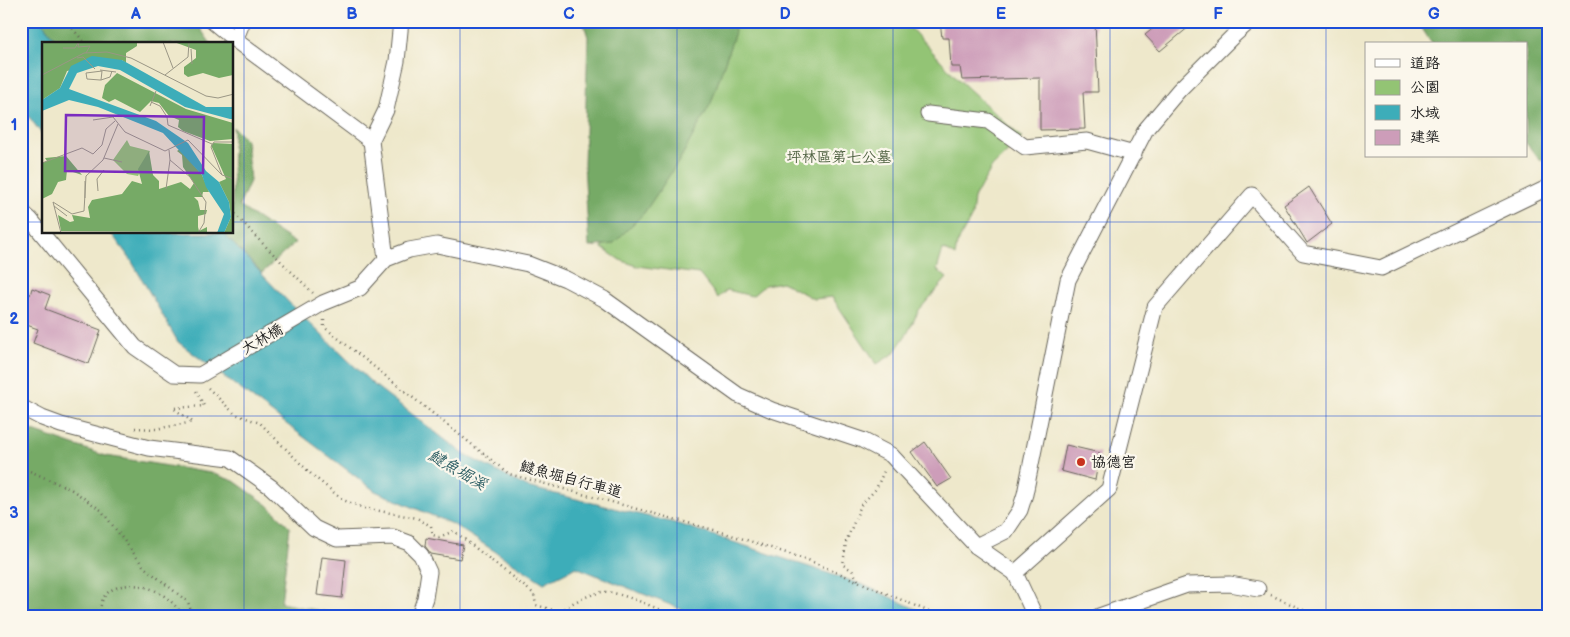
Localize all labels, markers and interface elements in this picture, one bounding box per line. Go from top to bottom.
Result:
text: A [130,5,141,24]
text: B [346,5,358,24]
text: C [563,5,575,24]
text: D [779,5,791,24]
text: E [996,5,1006,24]
text: F [1213,5,1223,24]
text: G [1428,5,1440,24]
inset map [42,42,234,234]
legend [1365,42,1528,158]
text: 道路 [1410,54,1440,73]
text: 公園 [1410,78,1440,97]
text: 水域 [1410,104,1440,123]
text: 1 [11,116,17,135]
text: 建築 [1410,128,1440,147]
park label: 坪林區第七公墓 [786,148,892,167]
text: 2 [9,310,19,329]
street label: 大林橋 [238,320,286,359]
water label: 𩻸魚堀溪 [425,446,491,495]
place label: 協德宮 [1091,453,1136,472]
marker: 協德宮 [1075,456,1087,468]
street label: 𩻸魚堀自行車道 [518,457,624,502]
text: 3 [9,504,19,523]

